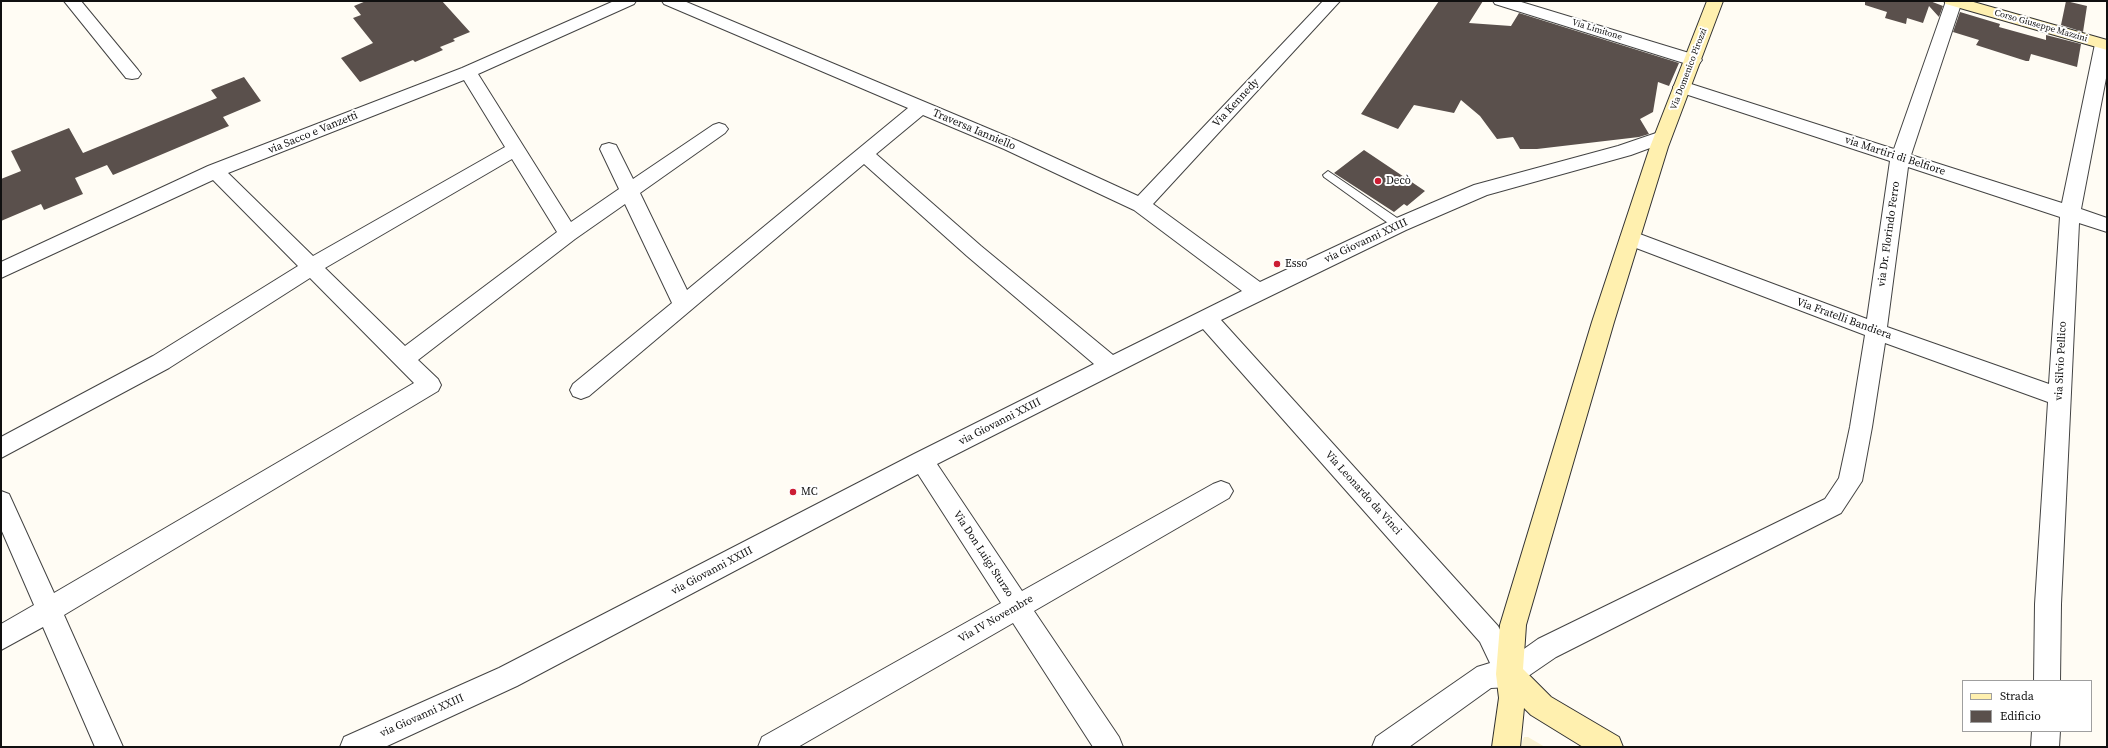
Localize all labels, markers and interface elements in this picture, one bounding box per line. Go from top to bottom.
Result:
street label: Corso Giuseppe Mazzini [1993,8,2089,44]
street label: Via Limitone [1571,17,1623,43]
street label: Via Domenico Pirozzi [1668,27,1710,111]
street label: Via Kennedy [1210,76,1262,130]
street label: Traversa Ianniello [931,107,1017,153]
street label: via Sacco e Vanzetti [266,109,360,157]
street label: via Martiri di Belfiore [1843,133,1947,179]
place label: Decò [1386,174,1411,188]
marker: Decò [1373,176,1383,186]
street label: via Dr. Florindo Ferro [1875,180,1903,288]
street label: via Giovanni XXIII [1322,216,1410,266]
place label: Esso [1285,257,1307,271]
marker: Esso [1272,259,1282,269]
street label: Via Fratelli Bandiera [1794,296,1894,342]
street label: via Silvio Pellico [2052,321,2070,401]
street label: via Giovanni XXIII [957,396,1043,448]
street label: Via Leonardo da Vinci [1322,448,1404,538]
place label: MC [801,485,818,499]
marker: MC [788,487,798,497]
street label: Via Don Luigi Sturzo [950,508,1016,600]
street label: via Giovanni XXIII [669,544,755,598]
street label: Via IV Novembre [956,592,1036,646]
legend [1962,680,2092,732]
text: Strada [2000,688,2034,704]
street label: via Giovanni XXIII [378,692,466,740]
text: Edificio [2000,708,2041,724]

